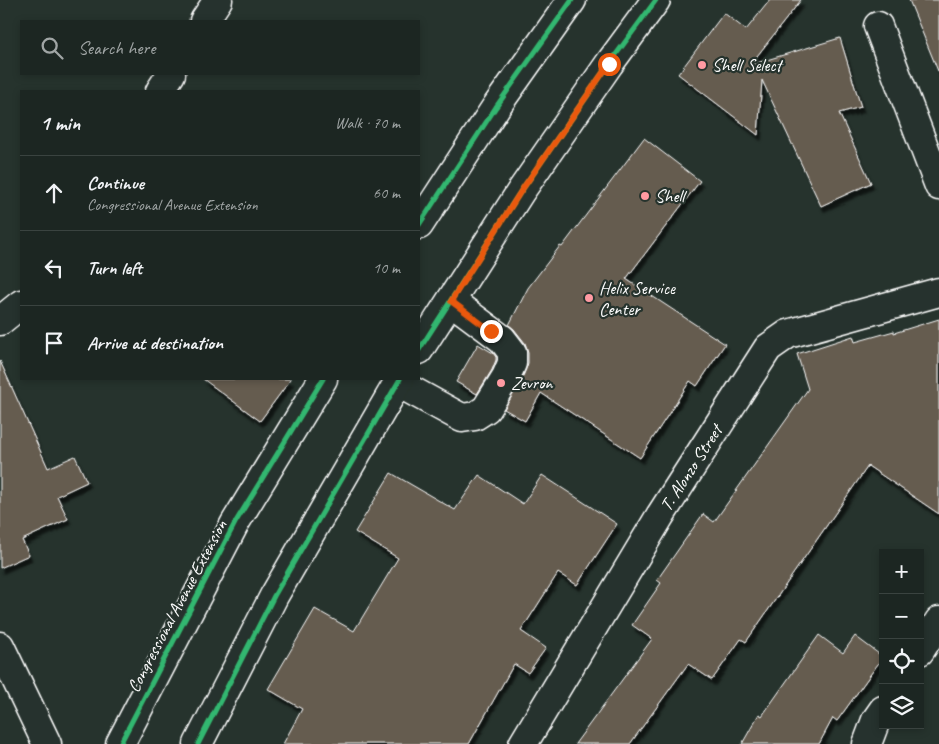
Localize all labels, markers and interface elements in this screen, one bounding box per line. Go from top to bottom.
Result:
search box [20,20,420,75]
icon: search [38,34,66,62]
text: Search here [78,36,155,60]
route start [598,53,621,76]
place label: Shell Select [712,54,785,76]
marker: Shell Select [696,59,708,71]
text: 1 min [40,110,80,136]
text: Walk · 70 m [335,113,400,133]
text: Continue [87,171,144,195]
icon: ahead [40,179,68,207]
text: 60 m [373,183,400,203]
place label: Shell [655,185,687,207]
marker: Shell [639,190,651,202]
text: Congressional Avenue Extension [87,195,258,215]
icon: left [40,254,68,282]
text: Turn left [87,256,142,280]
text: 10 m [373,258,400,278]
place label: Helix Service Center [599,277,676,320]
marker: Helix Service Center [583,292,595,304]
route end [480,320,503,343]
icon: arrive [40,329,68,357]
text: Arrive at destination [87,331,223,355]
place label: Zevron [511,372,553,394]
marker: Zevron [495,377,507,389]
street label: T. Alonzo Street [655,418,729,515]
street label: Congressional Avenue Extension [122,515,232,696]
map controls [879,549,924,729]
button: + [879,549,924,594]
button: − [879,594,924,639]
button: locate [879,639,924,684]
button: layers [879,684,924,729]

